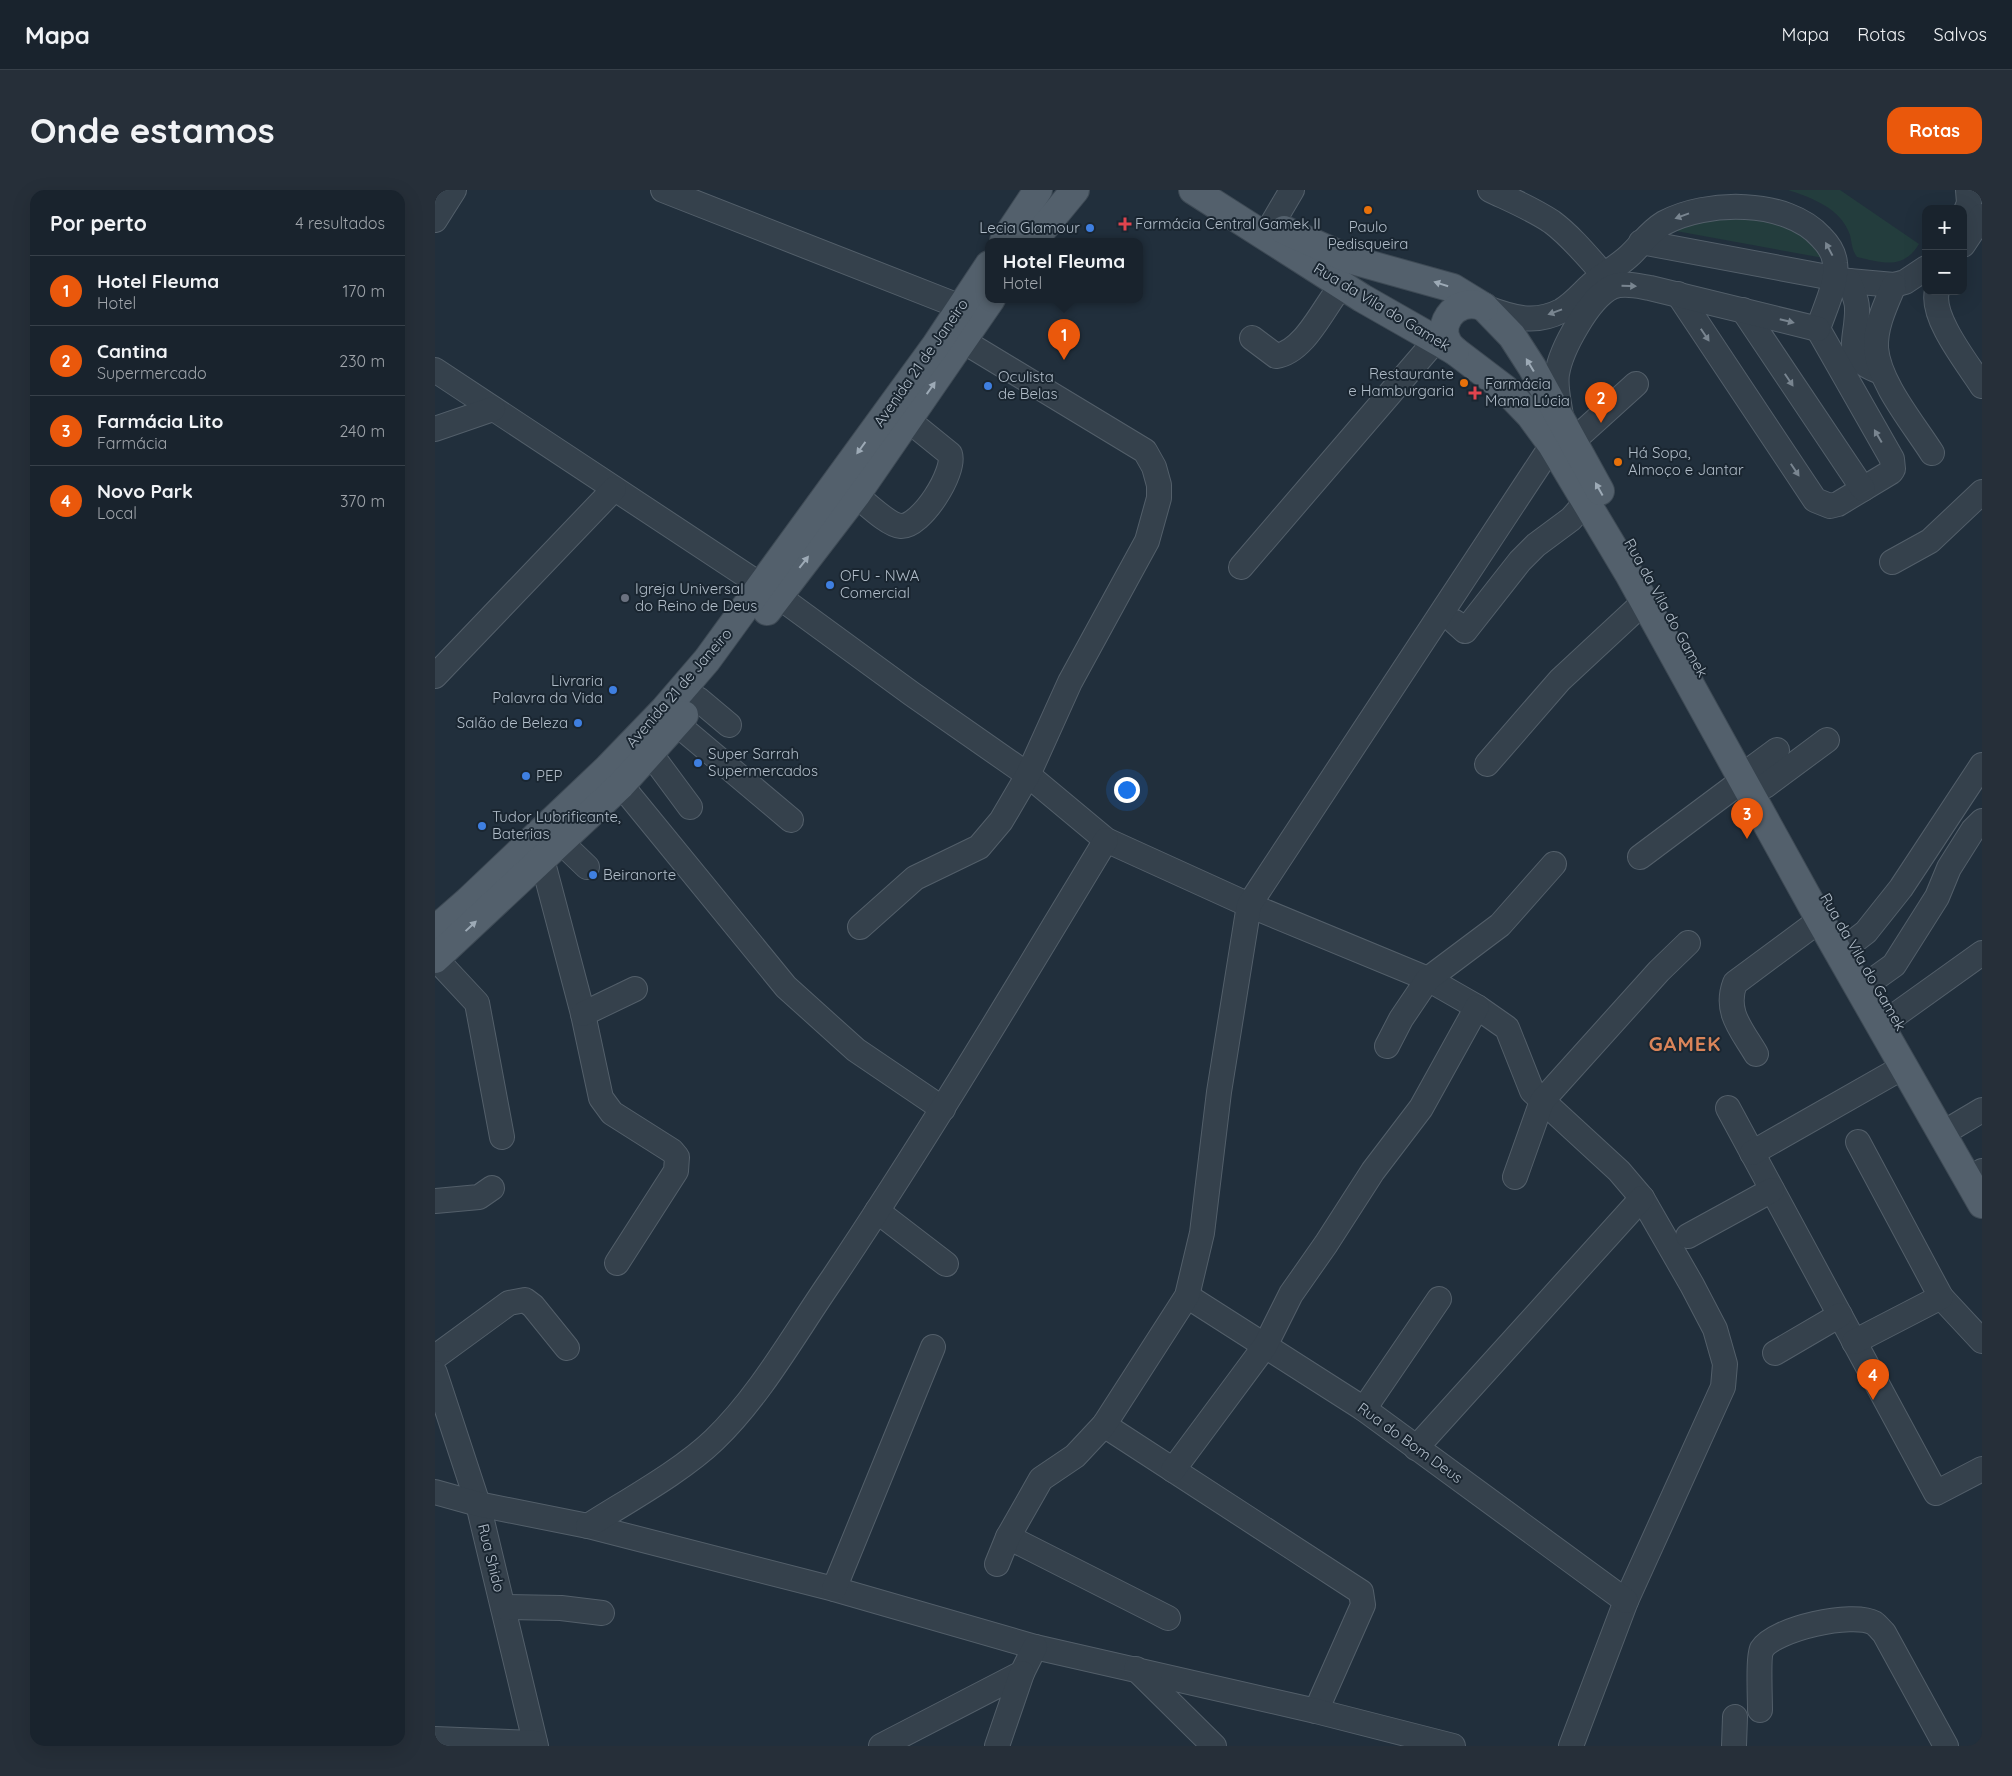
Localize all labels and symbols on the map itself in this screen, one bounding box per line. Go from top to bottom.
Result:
marker: Paulo Pedisqueira [1362,204,1374,216]
one-way arrow [1675,213,1690,220]
place label: Farmácia Central Gamek II [1135,214,1321,233]
place label: Paulo Pedisqueira [1328,217,1408,253]
place label: Lecia Glamour [979,218,1080,237]
marker: Farmácia Central Gamek II [1119,218,1131,230]
marker: Lecia Glamour [1084,222,1096,234]
one-way arrow [1825,242,1833,257]
street label: Rua da Vila do Gamek [1311,258,1454,355]
one-way arrow [1433,280,1448,288]
one-way arrow [1621,282,1637,290]
street label: Avenida 21 de Janeiro [869,295,972,430]
one-way arrow [1547,308,1562,316]
one-way arrow [1780,317,1795,325]
pin: 1 [1048,319,1080,360]
one-way arrow [1700,328,1710,341]
one-way arrow [1525,358,1534,371]
place label: Restaurante e Hamburgaria [1348,364,1454,400]
place label: Oculista de Belas [998,367,1057,403]
one-way arrow [1785,373,1794,387]
place label: Farmácia Mama Lúcia [1485,374,1570,410]
marker: Restaurante e Hamburgaria [1458,377,1470,389]
marker: Oculista de Belas [982,380,994,392]
one-way arrow [926,381,936,395]
pin: 2 [1585,382,1617,423]
marker: Farmácia Mama Lúcia [1469,387,1481,399]
one-way arrow [1874,430,1883,443]
one-way arrow [856,441,866,455]
place label: Há Sopa, Almoço e Jantar [1628,443,1744,479]
marker: Há Sopa, Almoço e Jantar [1612,456,1624,468]
one-way arrow [1790,463,1799,477]
one-way arrow [1595,481,1603,496]
street label: Rua da Vila do Gamek [1620,535,1713,681]
one-way arrow [799,555,810,568]
place label: OFU - NWA Comercial [840,566,920,602]
place label: Igreja Universal do Reino de Deus [635,579,757,615]
marker: OFU - NWA Comercial [824,579,836,591]
marker: Igreja Universal do Reino de Deus [619,592,631,604]
street label: Avenida 21 de Janeiro [622,624,736,751]
place label: Livraria Palavra da Vida [492,671,603,707]
marker: Livraria Palavra da Vida [607,684,619,696]
place label: Salão de Beleza [457,713,568,732]
marker: Salão de Beleza [572,717,584,729]
place label: Super Sarrah Supermercados [708,744,818,780]
marker: Super Sarrah Supermercados [692,757,704,769]
place label: PEP [536,766,562,785]
marker: PEP [520,770,532,782]
your location [1114,777,1140,803]
pin: 3 [1731,798,1763,839]
place label: Tudor Lubrificante, Baterias [492,807,621,843]
marker: Tudor Lubrificante, Baterias [476,820,488,832]
place label: Beiranorte [603,865,676,884]
marker: Beiranorte [587,869,599,881]
street label: Rua da Vila do Gamek [1816,890,1911,1034]
one-way arrow [465,920,477,932]
district label: GAMEK [1649,1031,1721,1056]
pin: 4 [1857,1359,1889,1400]
street label: Rua do Bom Deus [1354,1398,1467,1487]
street label: Rua Shido [474,1522,509,1594]

